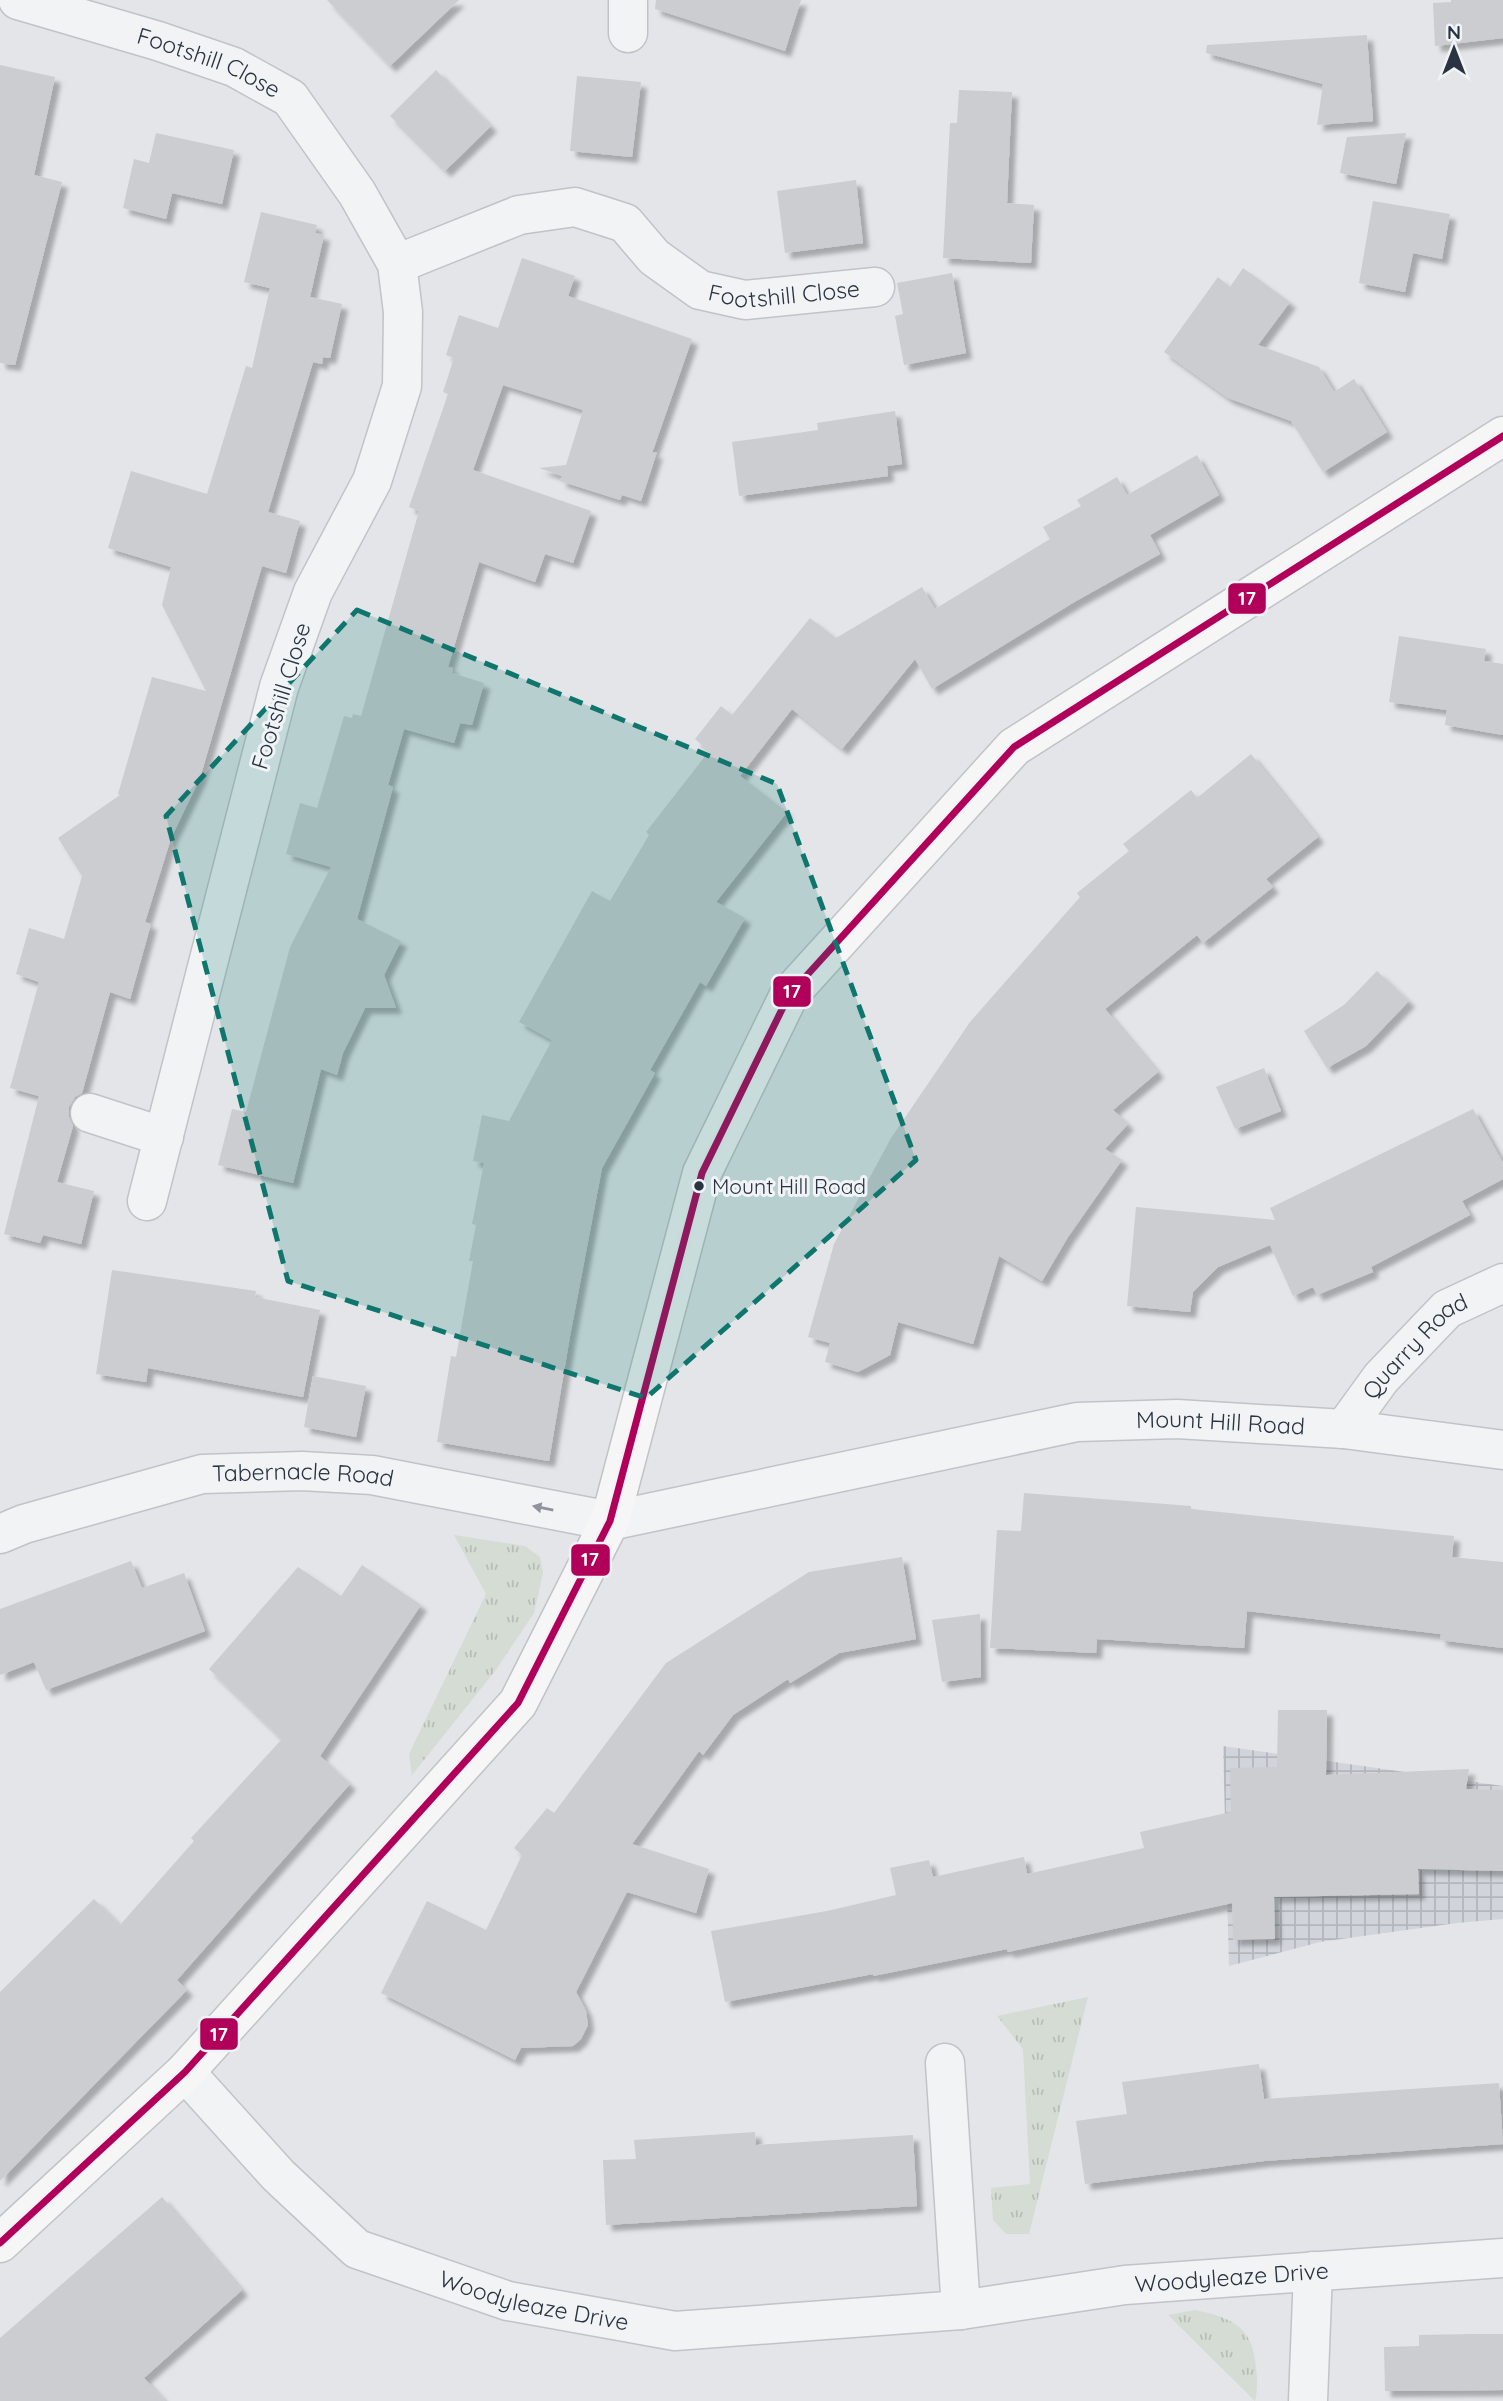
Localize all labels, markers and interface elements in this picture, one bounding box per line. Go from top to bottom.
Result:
north arrow [1419,14,1489,84]
text: N [1447,20,1461,44]
street label: Footshill Close [134,21,286,104]
street label: Footshill Close [706,274,861,314]
line badge: 17 [1227,582,1267,615]
text: 17 [1238,586,1256,610]
street label: Footshill Close [244,619,317,773]
line badge: 17 [772,975,812,1008]
text: 17 [783,979,801,1003]
place label: Mount Hill Road [712,1173,866,1199]
marker: Mount Hill Road [692,1179,706,1193]
street label: Quarry Road [1356,1287,1472,1404]
street label: Mount Hill Road [1136,1404,1306,1441]
street label: Tabernacle Road [212,1456,396,1493]
one-way arrow [532,1503,554,1514]
line badge: 17 [570,1543,611,1577]
text: 17 [581,1547,599,1571]
line badge: 17 [199,2017,239,2051]
text: 17 [210,2022,228,2046]
street label: Woodyleaze Drive [1134,2255,1330,2298]
street label: Woodyleaze Drive [435,2263,631,2336]

